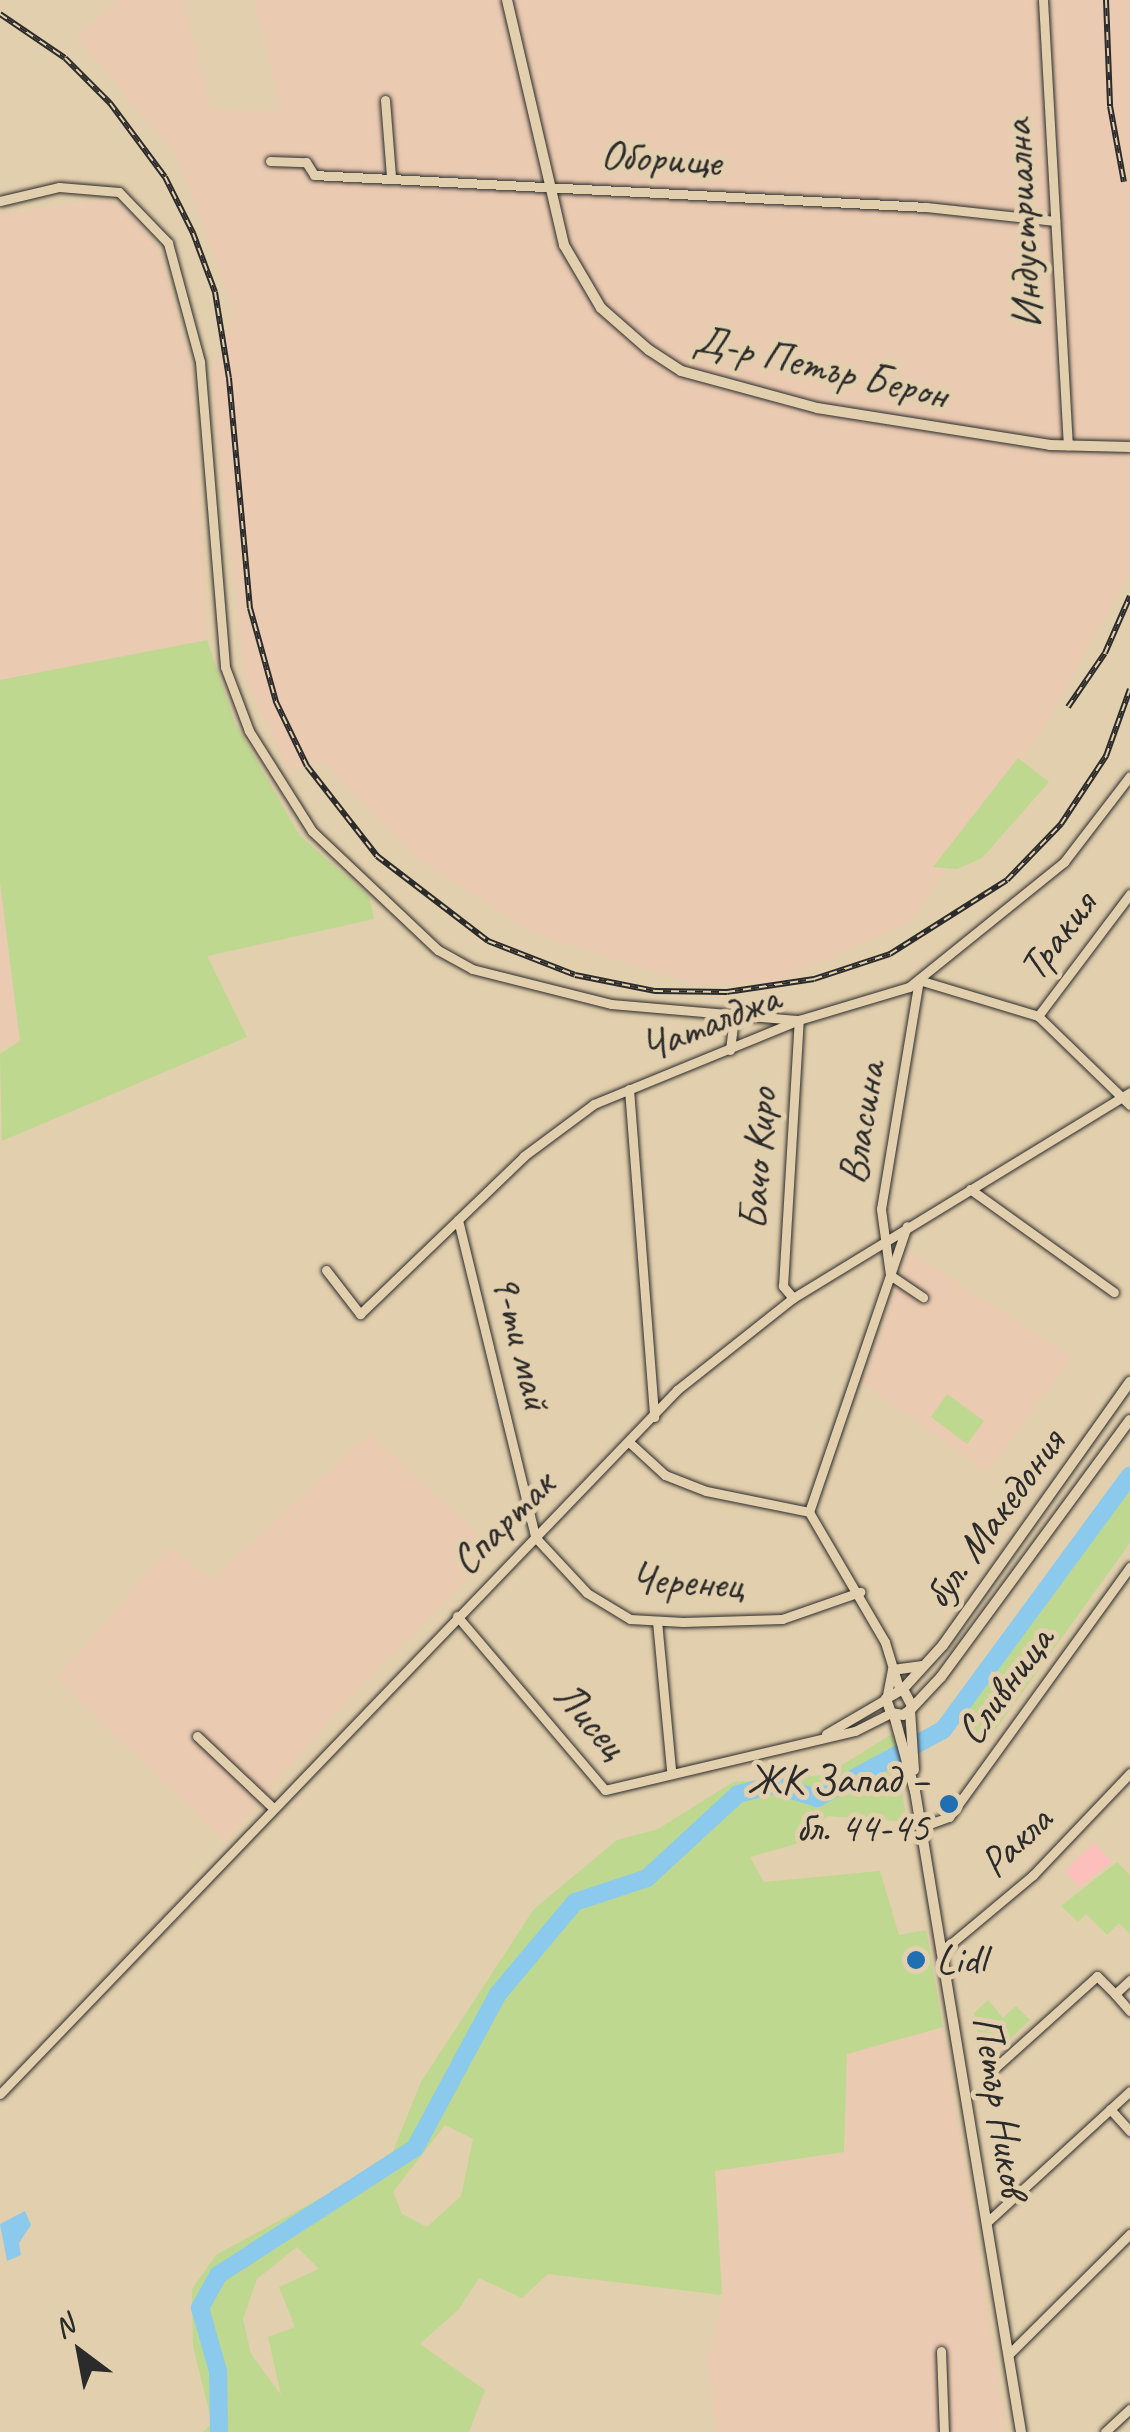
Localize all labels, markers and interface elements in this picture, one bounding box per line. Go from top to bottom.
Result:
street label: Индустриална [992,118,1054,330]
street label: Оборище [599,130,723,188]
street label: Д-р Петър Берон [692,314,950,420]
street label: Тракия [1008,882,1108,990]
street label: Чаталджа [634,973,786,1073]
street label: Власина [828,1058,896,1188]
street label: Бачо Киро [728,1086,788,1232]
street label: 9-ти май [480,1269,562,1415]
street label: бул. Македония [912,1420,1076,1618]
street label: Спартак [440,1460,566,1586]
street label: Черенец [629,1553,745,1611]
street label: Сливница [945,1617,1065,1755]
street label: Лисец [543,1671,637,1769]
place label: ЖК Запад – бл. 44-45 [747,1755,929,1854]
marker: ЖК Запад – бл. 44-45 [938,1793,960,1815]
street label: Ракла [969,1796,1063,1888]
place label: Lidl [936,1935,986,1985]
marker: Lidl [905,1949,927,1971]
street label: Петър Ников [961,2012,1039,2200]
north arrow [30,2302,130,2402]
text: N [47,2307,80,2346]

